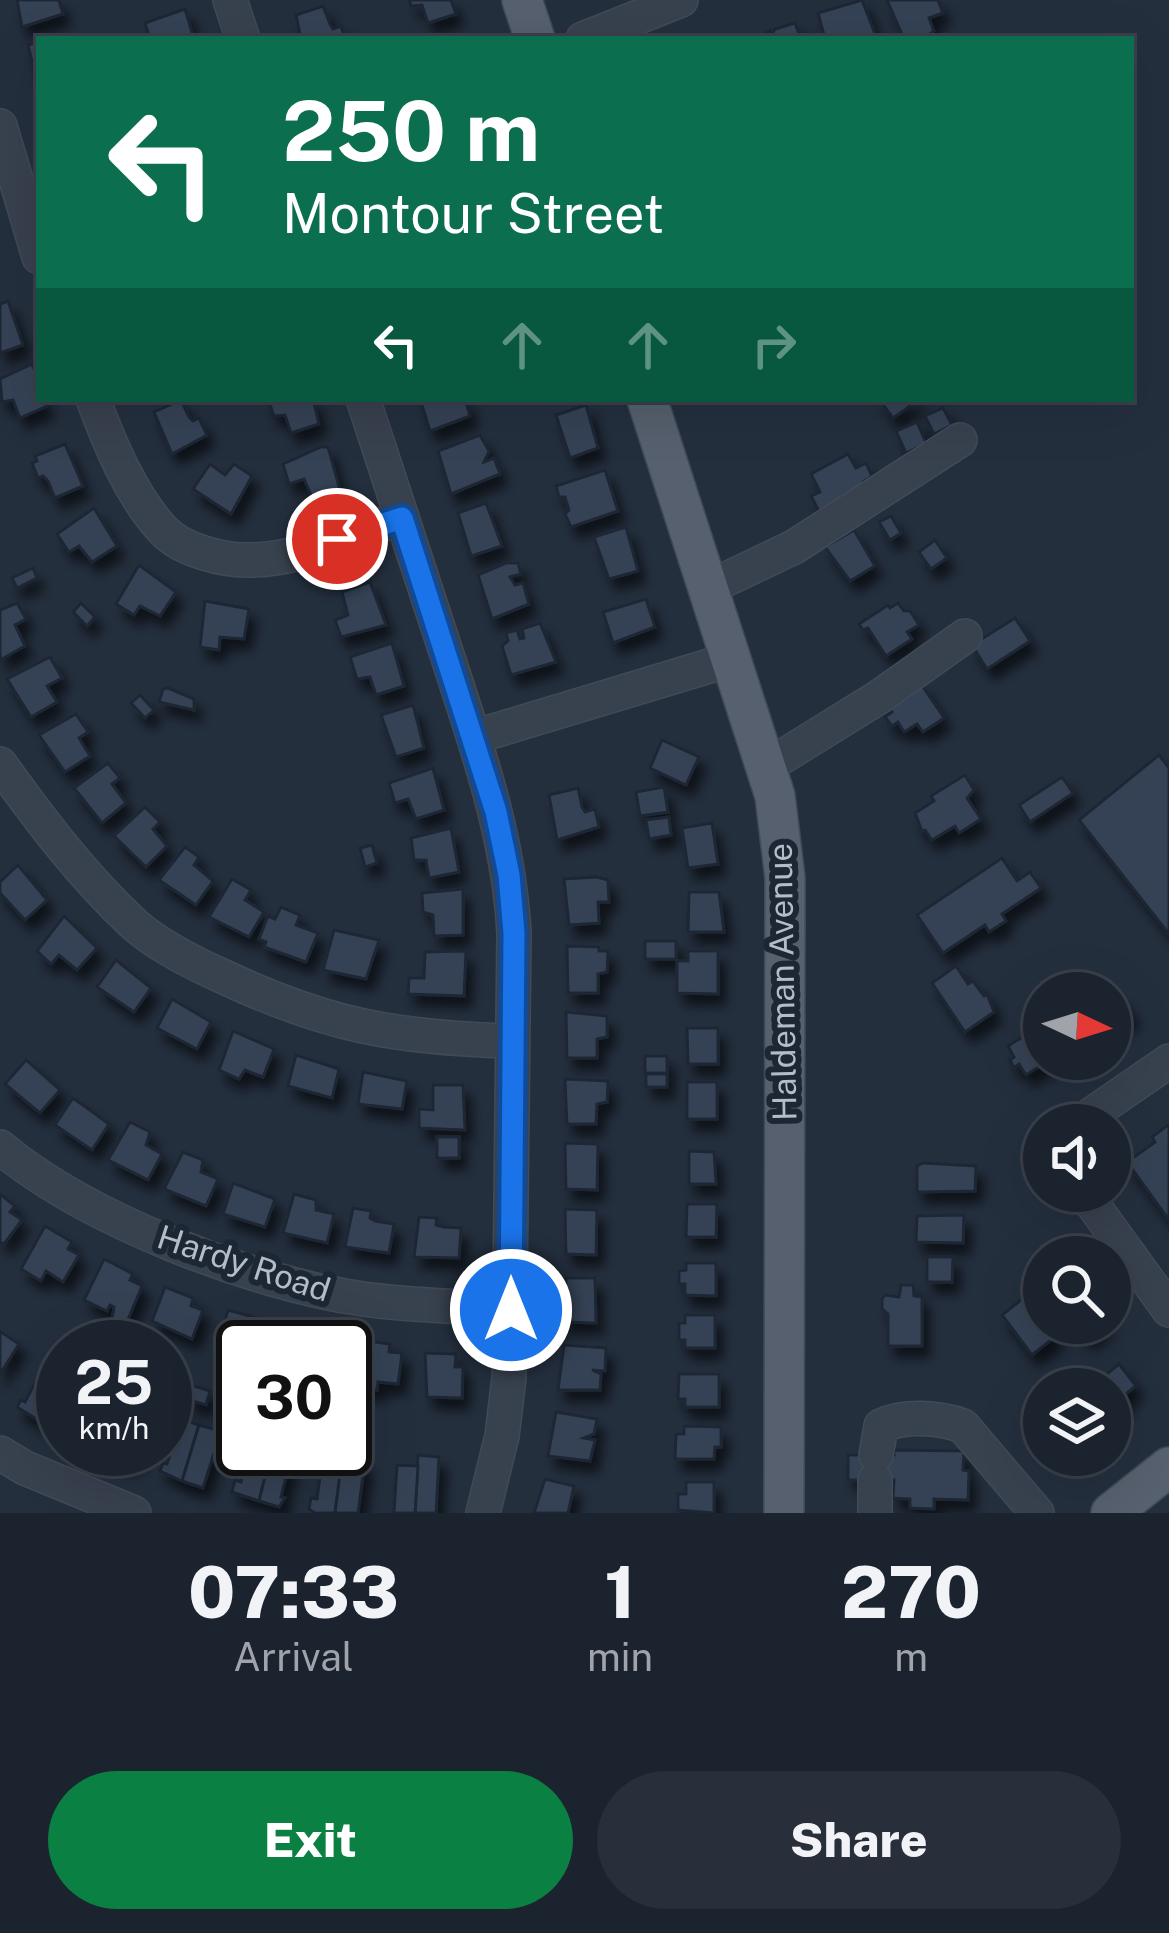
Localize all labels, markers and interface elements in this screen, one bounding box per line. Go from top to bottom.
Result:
text: 250 m [282,81,540,180]
icon: left [84,84,240,240]
text: Montour Street [282,182,664,245]
icon: left [363,312,429,378]
icon: ahead [489,312,555,378]
icon: ahead [615,312,681,378]
icon: right [741,312,807,378]
pin [286,488,388,590]
icon: arrive [304,506,370,572]
street label: Haldeman Avenue [761,843,803,1121]
north arrow [1023,972,1131,1080]
map controls [1023,972,1131,1476]
button: sound [1023,1104,1131,1212]
street label: Hardy Road [153,1217,335,1309]
button: search [1023,1236,1131,1344]
position arrow [448,1247,574,1373]
speed limit sign: 30 [216,1320,372,1476]
text: 25 [75,1347,153,1418]
button: layers [1023,1368,1131,1476]
text: km/h [79,1410,149,1446]
text: 07:33 [188,1550,399,1634]
text: 1 [604,1550,636,1634]
text: 270 [841,1550,981,1634]
text: Arrival [233,1634,354,1680]
text: min [587,1634,653,1680]
text: m [894,1634,928,1680]
button: Exit [48,1771,573,1909]
button: Share [597,1771,1121,1909]

